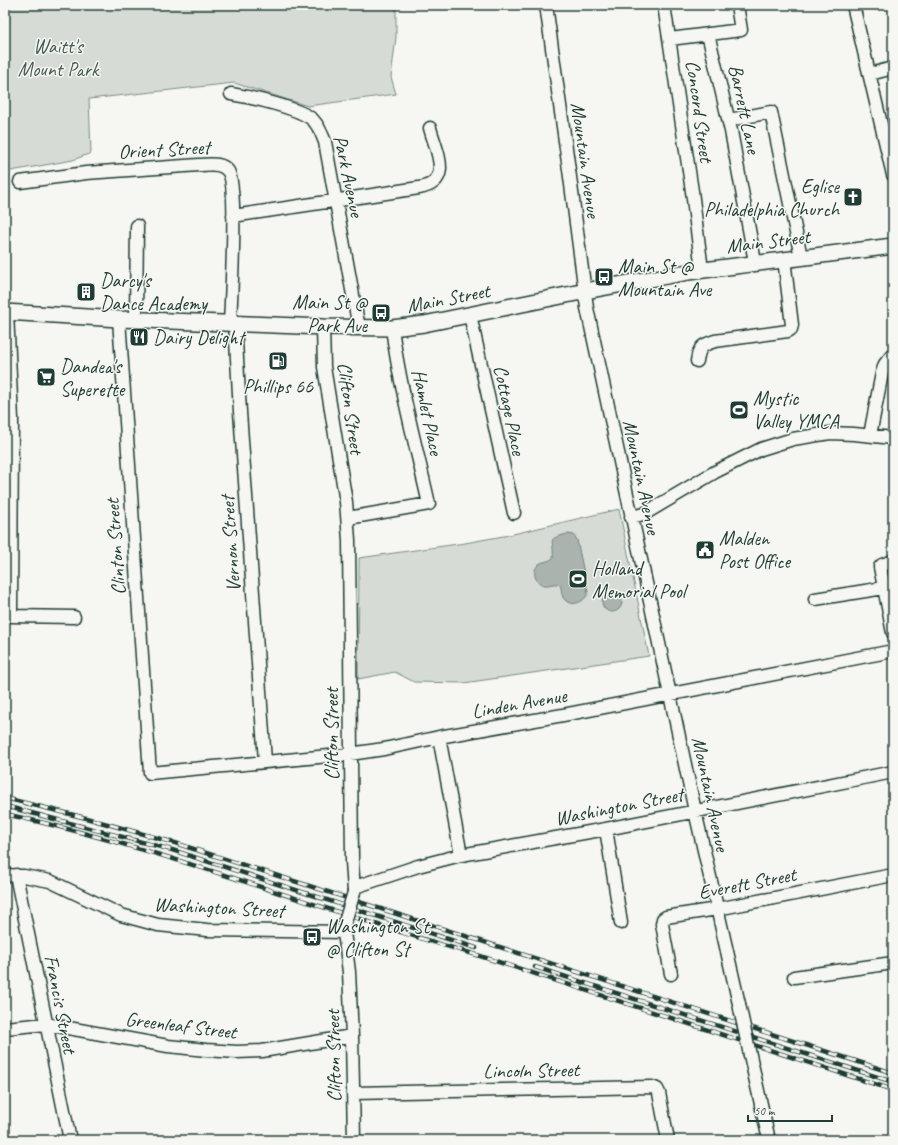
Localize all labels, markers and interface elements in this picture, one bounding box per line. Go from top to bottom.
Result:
park label: Waitt's Mount Park [18,34,100,82]
street label: Concord Street [680,59,719,166]
street label: Barrett Lane [723,62,766,157]
street label: Mountain Avenue [565,101,606,221]
street label: Park Avenue [328,133,370,221]
street label: Orient Street [118,134,214,164]
place label: Eglise Philadelphia Church [704,174,841,222]
church icon: Eglise Philadelphia Church [842,186,864,208]
street label: Main Street [725,224,814,259]
place label: Main St @ Mountain Ave [618,254,713,302]
bus stop icon: Main St @ Mountain Ave [593,266,615,288]
place label: Darcy's Dance Academy [100,268,209,316]
street label: Main Street [405,278,494,319]
building icon: Darcy's Dance Academy [75,281,97,303]
place label: Main St @ Park Ave [292,290,368,338]
bus stop icon: Main St @ Park Ave [370,302,392,324]
place label: Dairy Delight [153,325,247,350]
restaurant icon: Dairy Delight [128,326,150,348]
fuel station icon: Phillips 66 [267,350,289,372]
place label: Dandea's Superette [60,354,126,402]
street label: Clifton Street [332,361,370,458]
street label: Cottage Place [488,363,532,459]
supermarket icon: Dandea's Superette [35,366,57,388]
street label: Hamlet Place [406,367,449,459]
place label: Phillips 66 [243,374,314,399]
place label: Mystic Valley YMCA [753,386,840,434]
sports icon: Mystic Valley YMCA [728,399,750,421]
street label: Mountain Avenue [617,418,666,538]
street label: Vernon Street [214,492,246,593]
street label: Clinton Street [100,496,131,596]
place label: Malden Post Office [719,526,791,574]
public building icon: Malden Post Office [694,539,716,561]
place label: Holland Memorial Pool [592,556,689,604]
sports icon: Holland Memorial Pool [567,568,589,590]
street label: Linden Avenue [470,683,570,724]
street label: Clifton Street [319,685,344,780]
street label: Mountain Avenue [686,735,735,855]
street label: Washington Street [553,781,689,831]
street label: Everett Street [696,861,800,905]
street label: Washington Street [153,892,288,924]
place label: Washington St @ Clifton St [326,914,432,962]
bus stop icon: Washington St @ Clifton St [301,926,323,948]
street label: Francis Street [39,953,83,1058]
street label: Greenleaf Street [124,1006,240,1045]
street label: Clifton Street [320,1007,347,1102]
street label: Lincoln Street [483,1057,582,1084]
scale bar [748,1097,832,1123]
text: 50 m [754,1103,776,1119]

